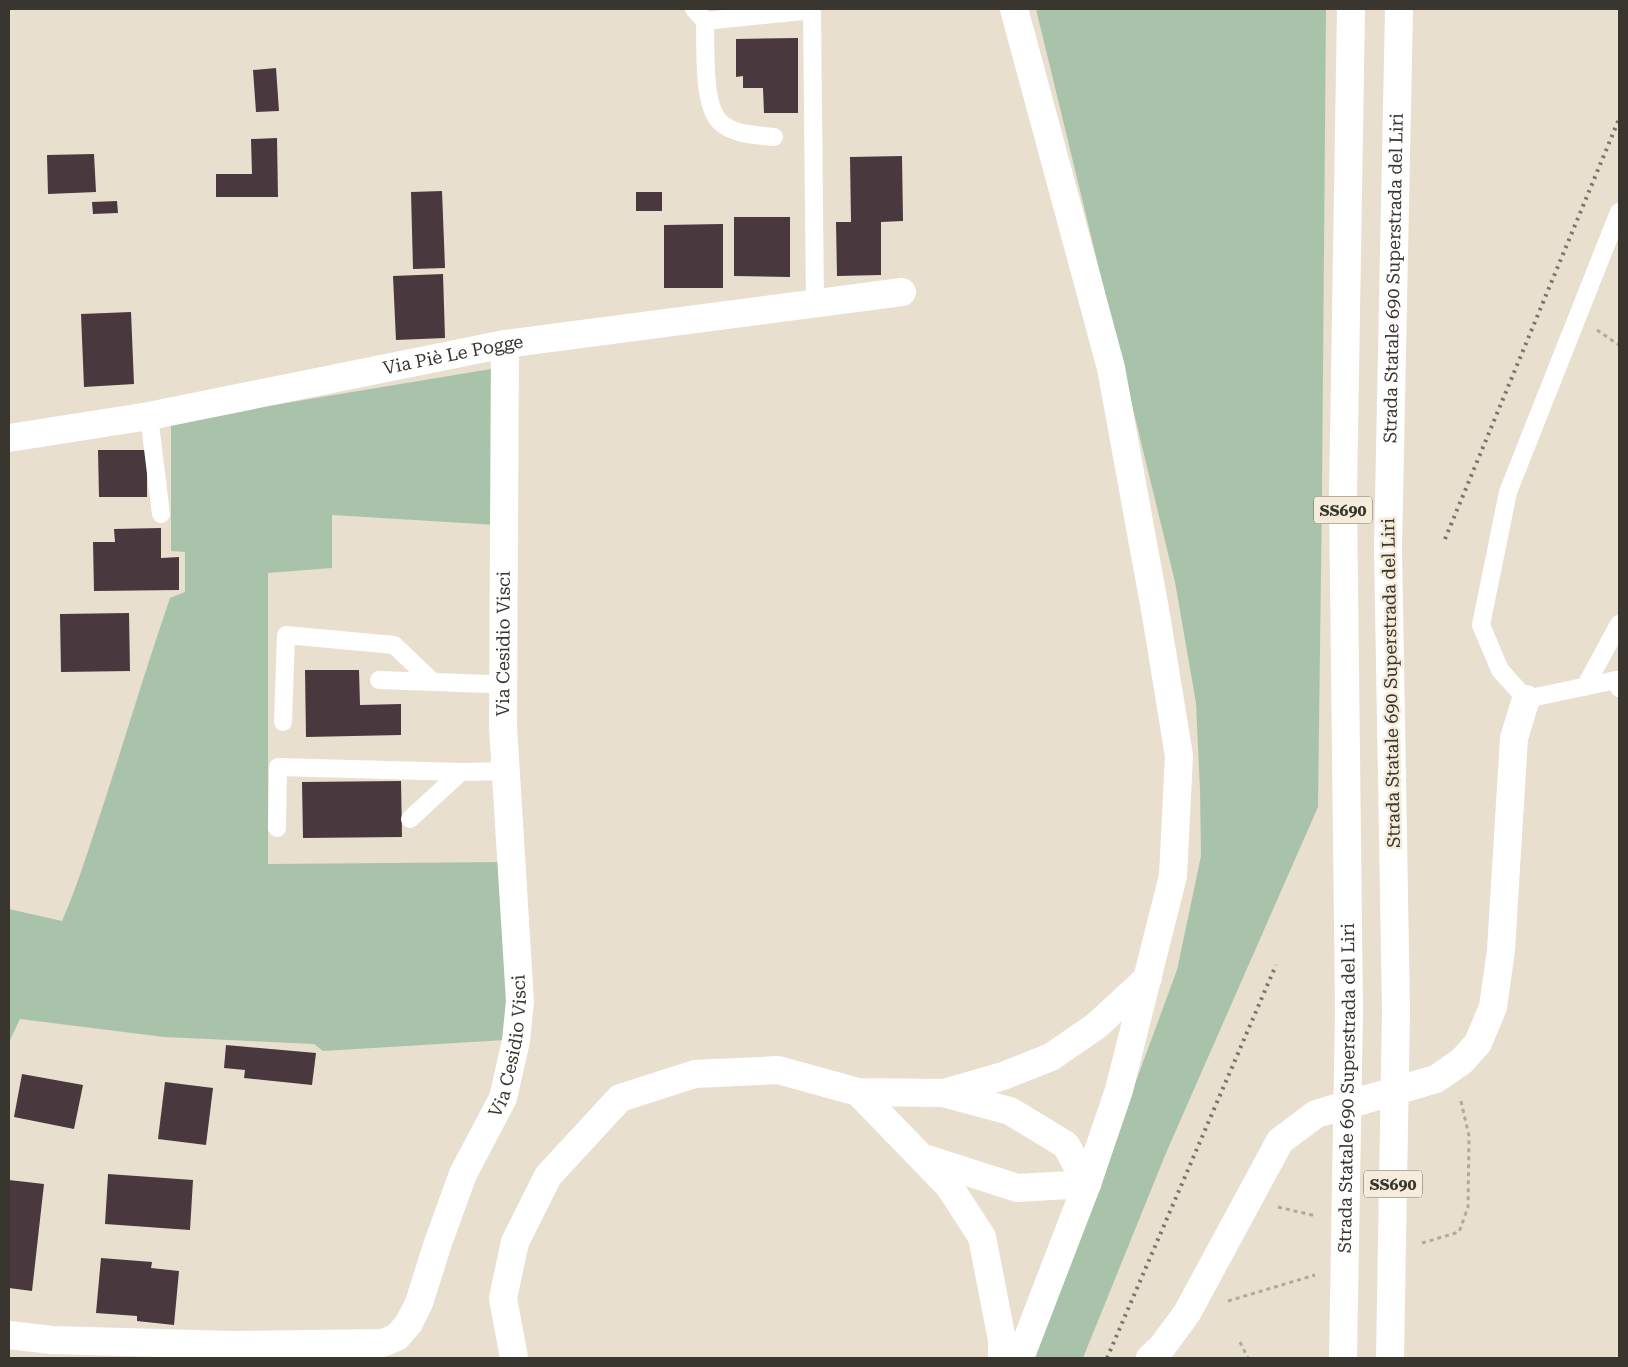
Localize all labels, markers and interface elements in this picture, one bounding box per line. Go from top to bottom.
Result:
street label: Strada Statale 690 Superstrada del Liri [1379,113,1407,443]
street label: Via Piè Le Pogge [381,331,525,378]
road number: SS690 [1314,496,1372,524]
street label: Strada Statale 690 Superstrada del Liri [1377,518,1404,848]
street label: Via Cesidio Visci [492,571,514,717]
street label: Strada Statale 690 Superstrada del Liri [1334,923,1359,1253]
street label: Via Cesidio Visci [484,974,530,1121]
road number: SS690 [1364,1170,1422,1198]

